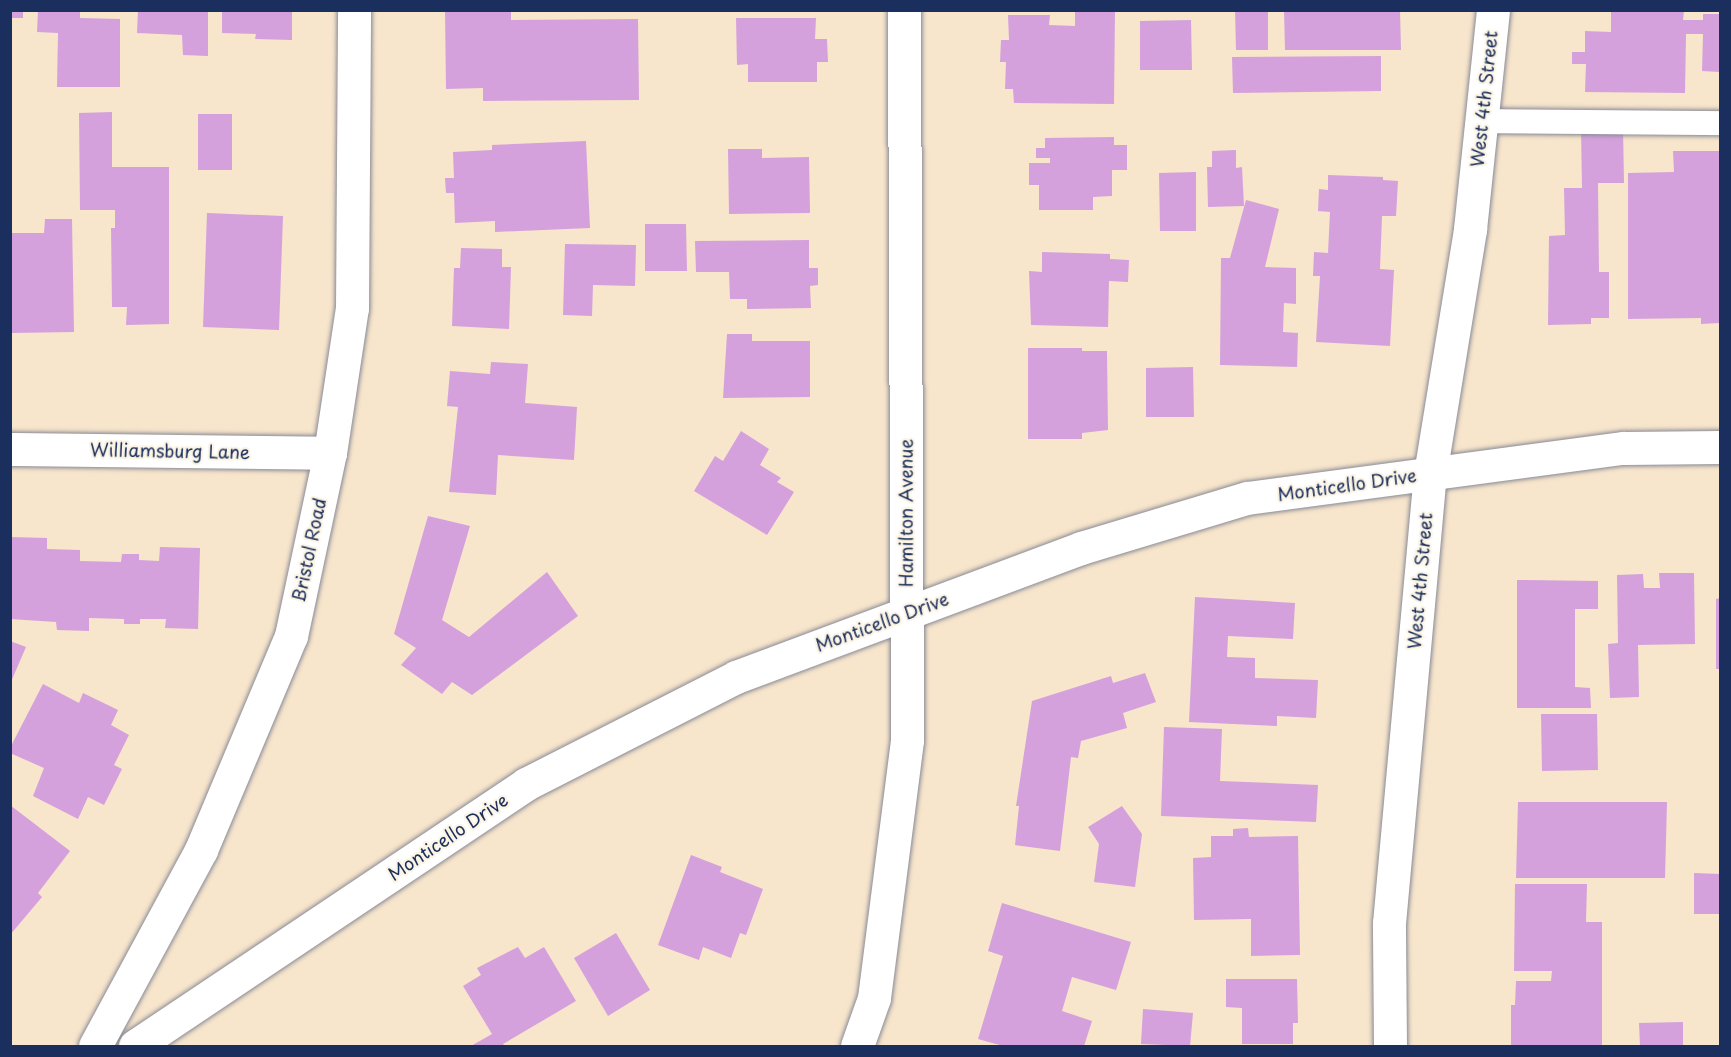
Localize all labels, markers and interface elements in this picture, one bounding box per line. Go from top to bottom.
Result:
street label: West 4th Street [1466,30,1502,168]
street label: Williamsburg Lane [89,439,251,463]
street label: Hamilton Avenue [895,440,917,586]
street label: Monticello Drive [1276,465,1418,505]
street label: Bristol Road [287,496,331,604]
street label: West 4th Street [1403,512,1437,650]
street label: Monticello Drive [812,588,952,656]
street label: Monticello Drive [384,789,512,885]

